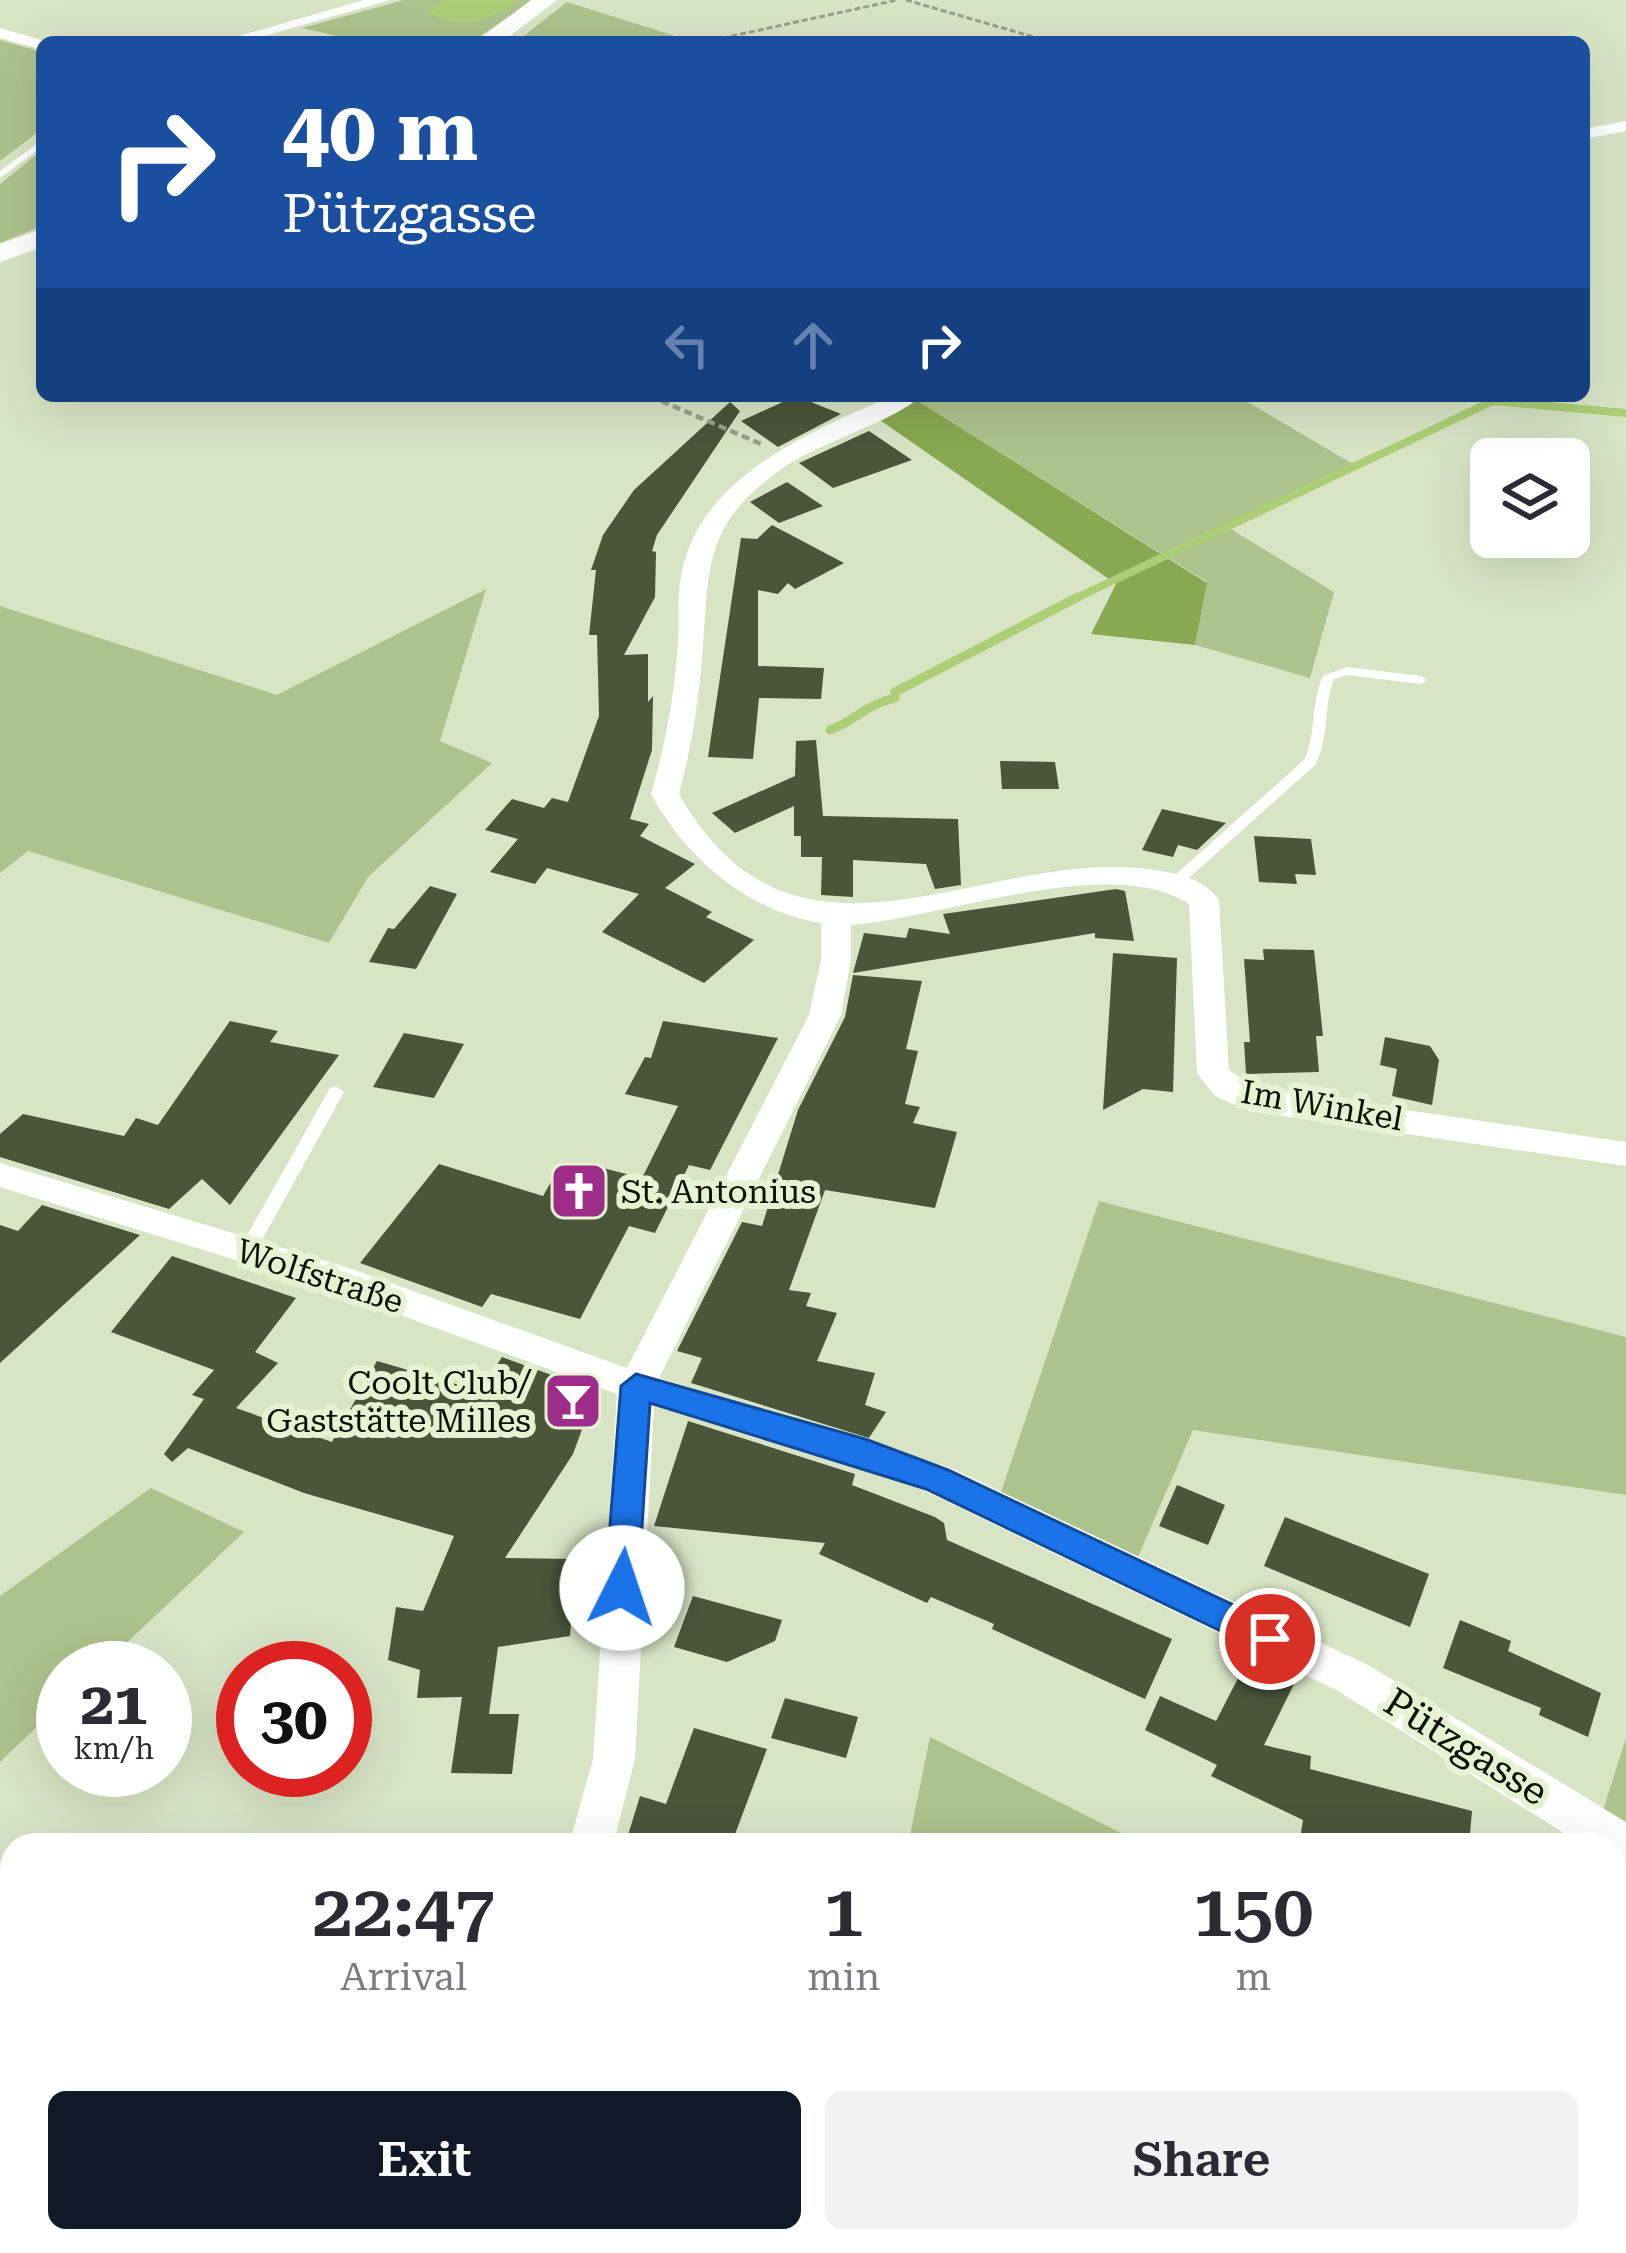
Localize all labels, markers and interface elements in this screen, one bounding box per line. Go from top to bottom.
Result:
text: 40 m [282,82,478,180]
icon: right [84,84,240,240]
text: Pützgasse [282,182,537,245]
icon: left [654,312,720,378]
icon: ahead [780,312,846,378]
icon: right [906,312,972,378]
map controls [1470,438,1590,558]
button: layers [1470,438,1590,558]
street label: Im Winkel [1238,1072,1406,1138]
church icon: St. Antonius [548,1160,610,1222]
place label: St. Antonius [621,1172,816,1211]
street label: Wolfstraße [232,1231,408,1321]
place label: Coolt Club/ Gaststätte Milles [266,1363,532,1440]
bar icon: Coolt Club/ Gaststätte Milles [542,1370,604,1432]
position arrow [559,1525,685,1651]
pin [1219,1588,1321,1690]
icon: arrive [1237,1606,1303,1672]
speed limit sign: 30 [216,1641,372,1797]
text: 21 [80,1668,148,1739]
street label: Pützgasse [1376,1679,1556,1815]
text: km/h [74,1731,154,1766]
text: 22:47 [312,1869,495,1954]
text: 1 [824,1869,864,1954]
text: 150 [1193,1869,1314,1954]
text: Arrival [340,1954,467,2000]
text: min [807,1954,880,2000]
text: m [1235,1954,1271,2000]
button: Exit [48,2091,801,2229]
button: Share [825,2091,1578,2229]

